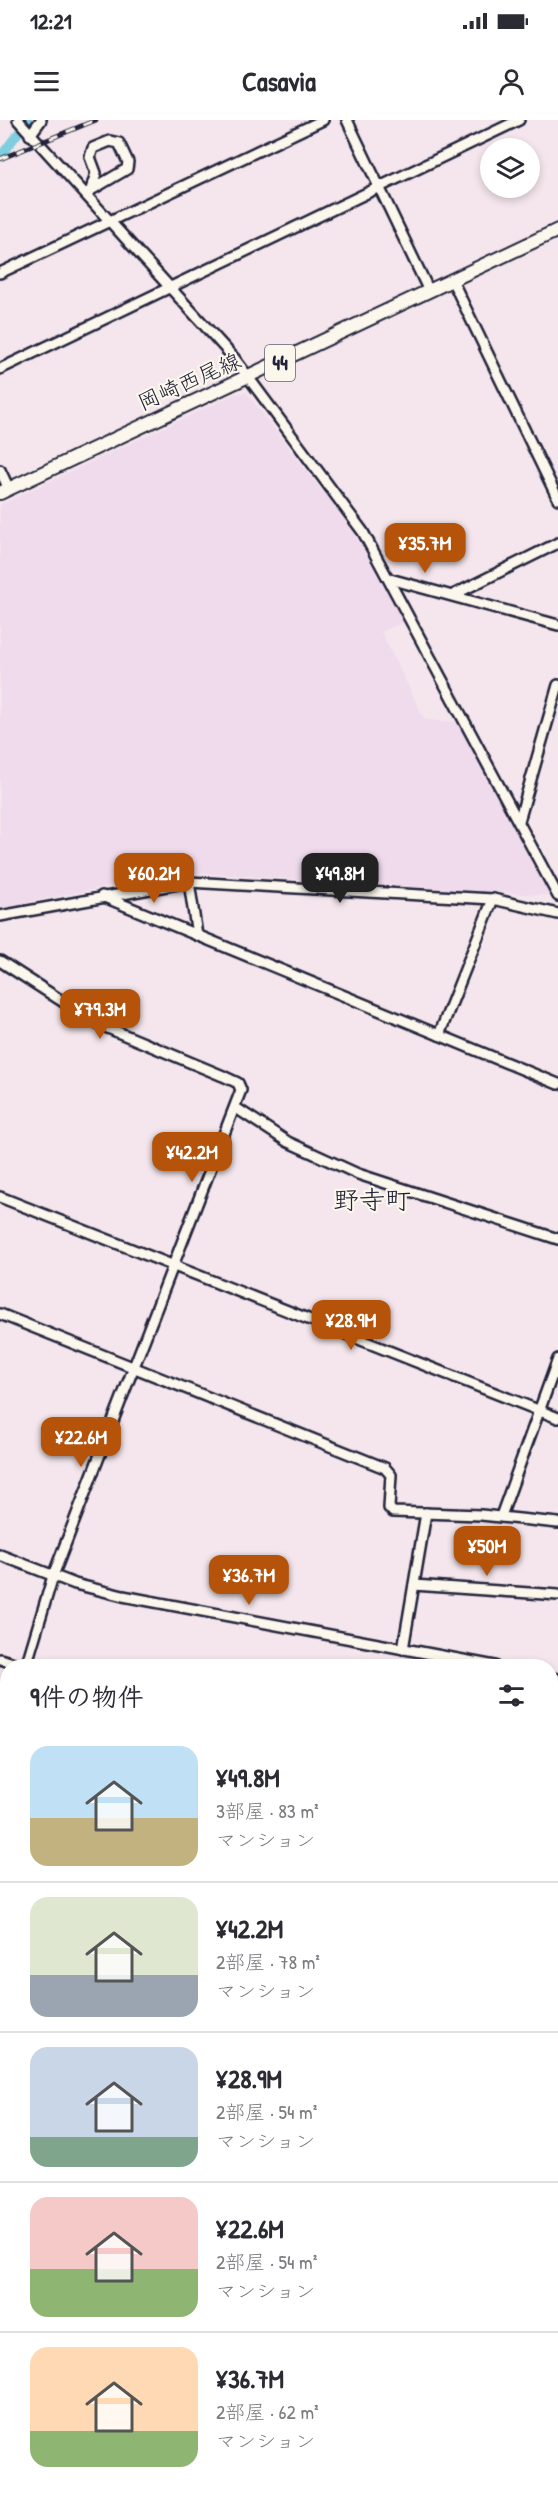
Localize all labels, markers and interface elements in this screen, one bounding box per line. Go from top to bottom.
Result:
text: 12:21 [30,6,72,36]
text: Casavia [242,63,316,99]
icon: menu [30,65,63,98]
icon: person [495,65,528,98]
map controls [480,138,540,198]
button: layers [480,138,540,198]
street label: 岡崎西尾線 [133,345,245,417]
road number: 44 [265,345,295,381]
pin: ¥35.7M [376,523,474,574]
text: ¥35.7M [399,529,451,556]
pin: ¥60.2M [105,853,203,904]
pin: ¥49.8M [291,853,389,904]
text: ¥60.2M [128,859,180,886]
text: ¥49.8M [316,859,364,886]
pin: ¥79.3M [51,989,149,1040]
text: ¥79.3M [74,995,126,1022]
pin: ¥42.2M [143,1132,241,1183]
text: ¥42.2M [166,1138,218,1165]
district label: 野寺町 [333,1182,411,1217]
pin: ¥28.9M [302,1300,400,1351]
text: ¥28.9M [326,1306,376,1333]
pin: ¥22.6M [32,1417,130,1468]
text: ¥22.6M [55,1423,107,1450]
pin: ¥50M [451,1526,523,1577]
text: ¥50M [468,1532,506,1559]
pin: ¥36.7M [200,1555,298,1606]
text: ¥36.7M [223,1561,275,1588]
text: 9件の物件 [30,1679,144,1714]
icon: filters [495,1679,528,1712]
text: ¥49.8M [216,1760,280,1795]
icon: home [78,1770,150,1842]
text: 3部屋 · 83 m² [216,1797,319,1824]
text: マンション [216,1826,315,1853]
text: ¥42.2M [216,1911,283,1946]
icon: home [78,1921,150,1993]
text: 2部屋 · 78 m² [216,1948,320,1975]
text: マンション [216,1977,315,2004]
text: ¥28.9M [216,2061,282,2096]
icon: home [78,2071,150,2143]
text: 2部屋 · 54 m² [216,2098,317,2125]
text: マンション [216,2127,315,2154]
text: ¥22.6M [216,2211,284,2246]
icon: home [78,2221,150,2293]
text: 2部屋 · 54 m² [216,2248,317,2275]
text: マンション [216,2277,315,2304]
text: ¥36.7M [216,2361,284,2396]
icon: home [78,2371,150,2443]
text: 2部屋 · 62 m² [216,2398,319,2425]
text: マンション [216,2427,315,2454]

